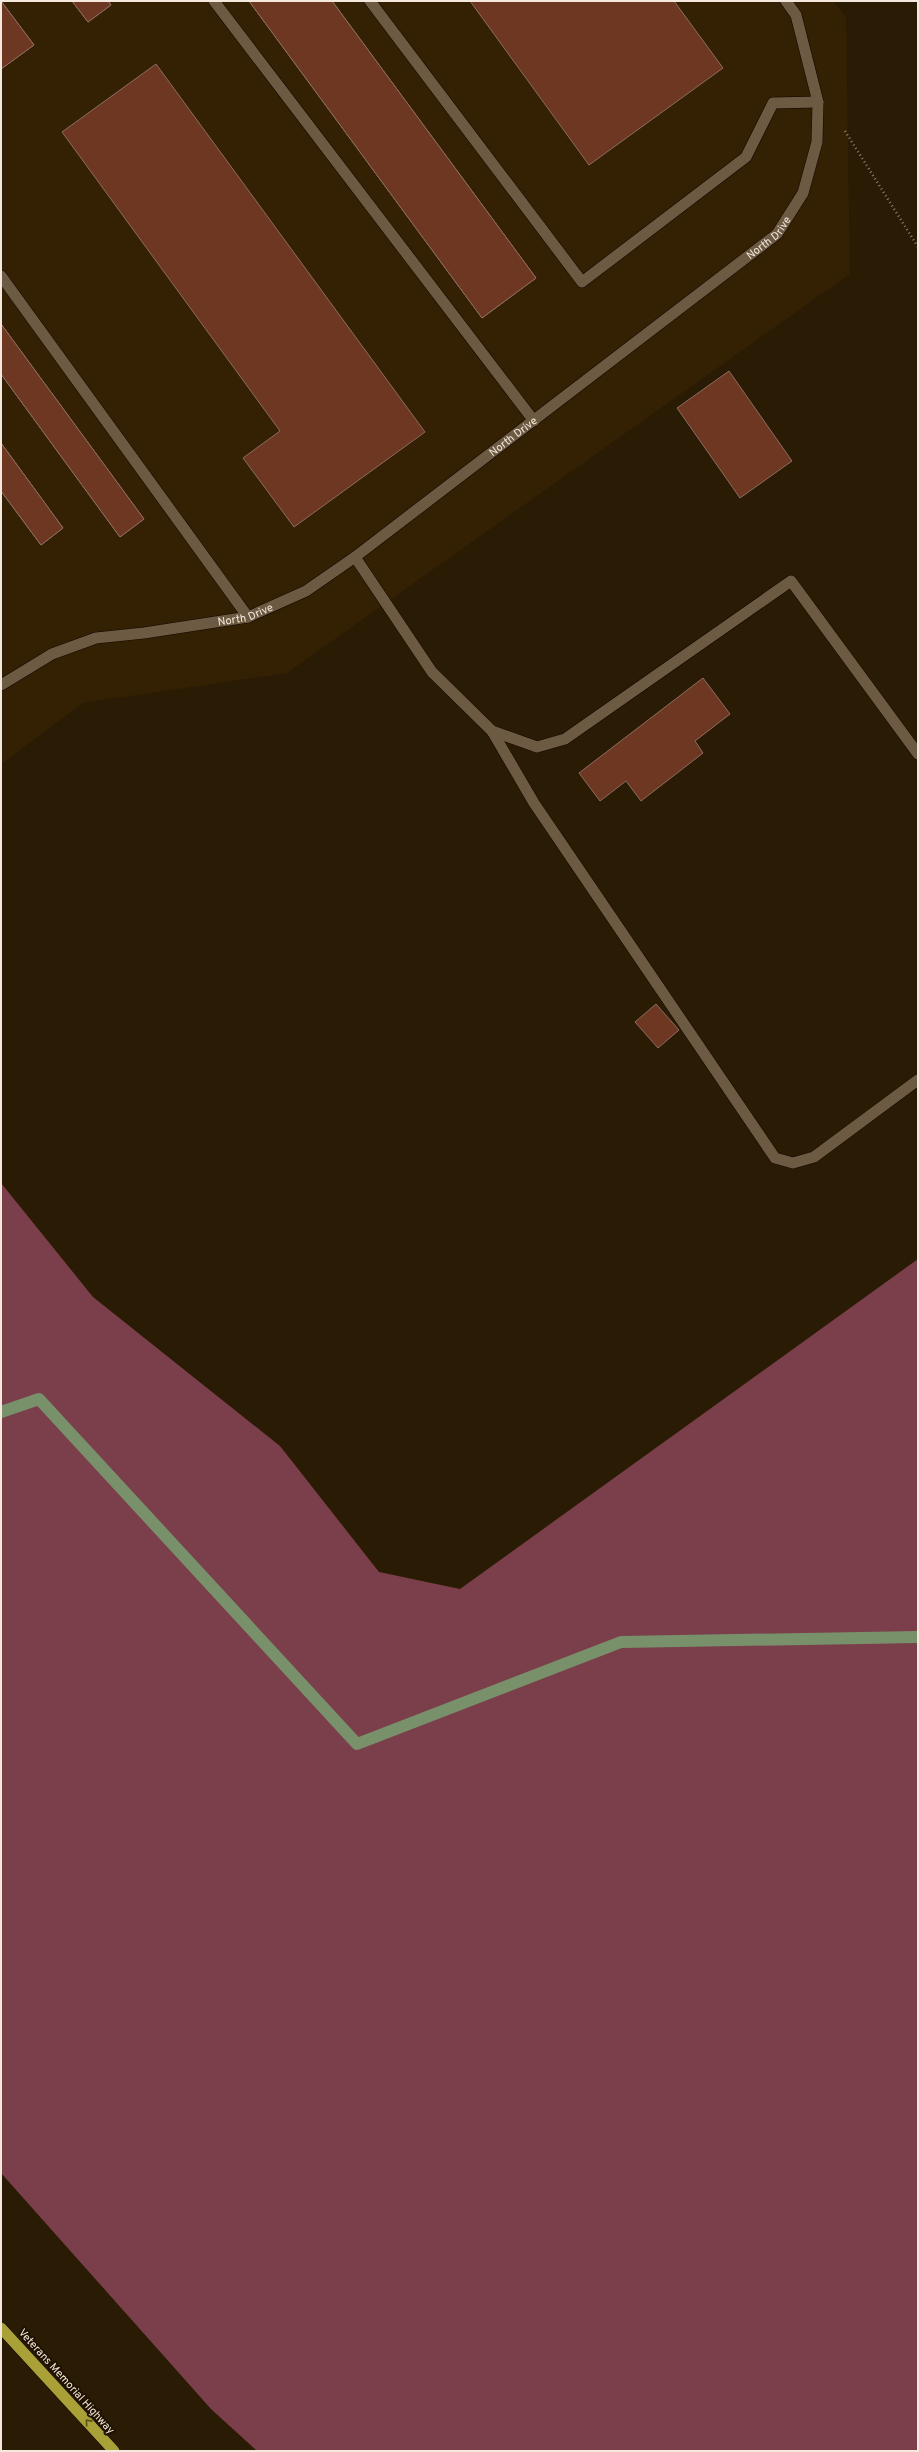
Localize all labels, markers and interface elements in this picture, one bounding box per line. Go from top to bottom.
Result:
street label: North Drive [744,214,794,263]
street label: North Drive [487,414,541,460]
street label: North Drive [217,601,276,630]
street label: Veterans Memorial Highway [15,2326,117,2437]
one-way arrow [85,2420,92,2427]

